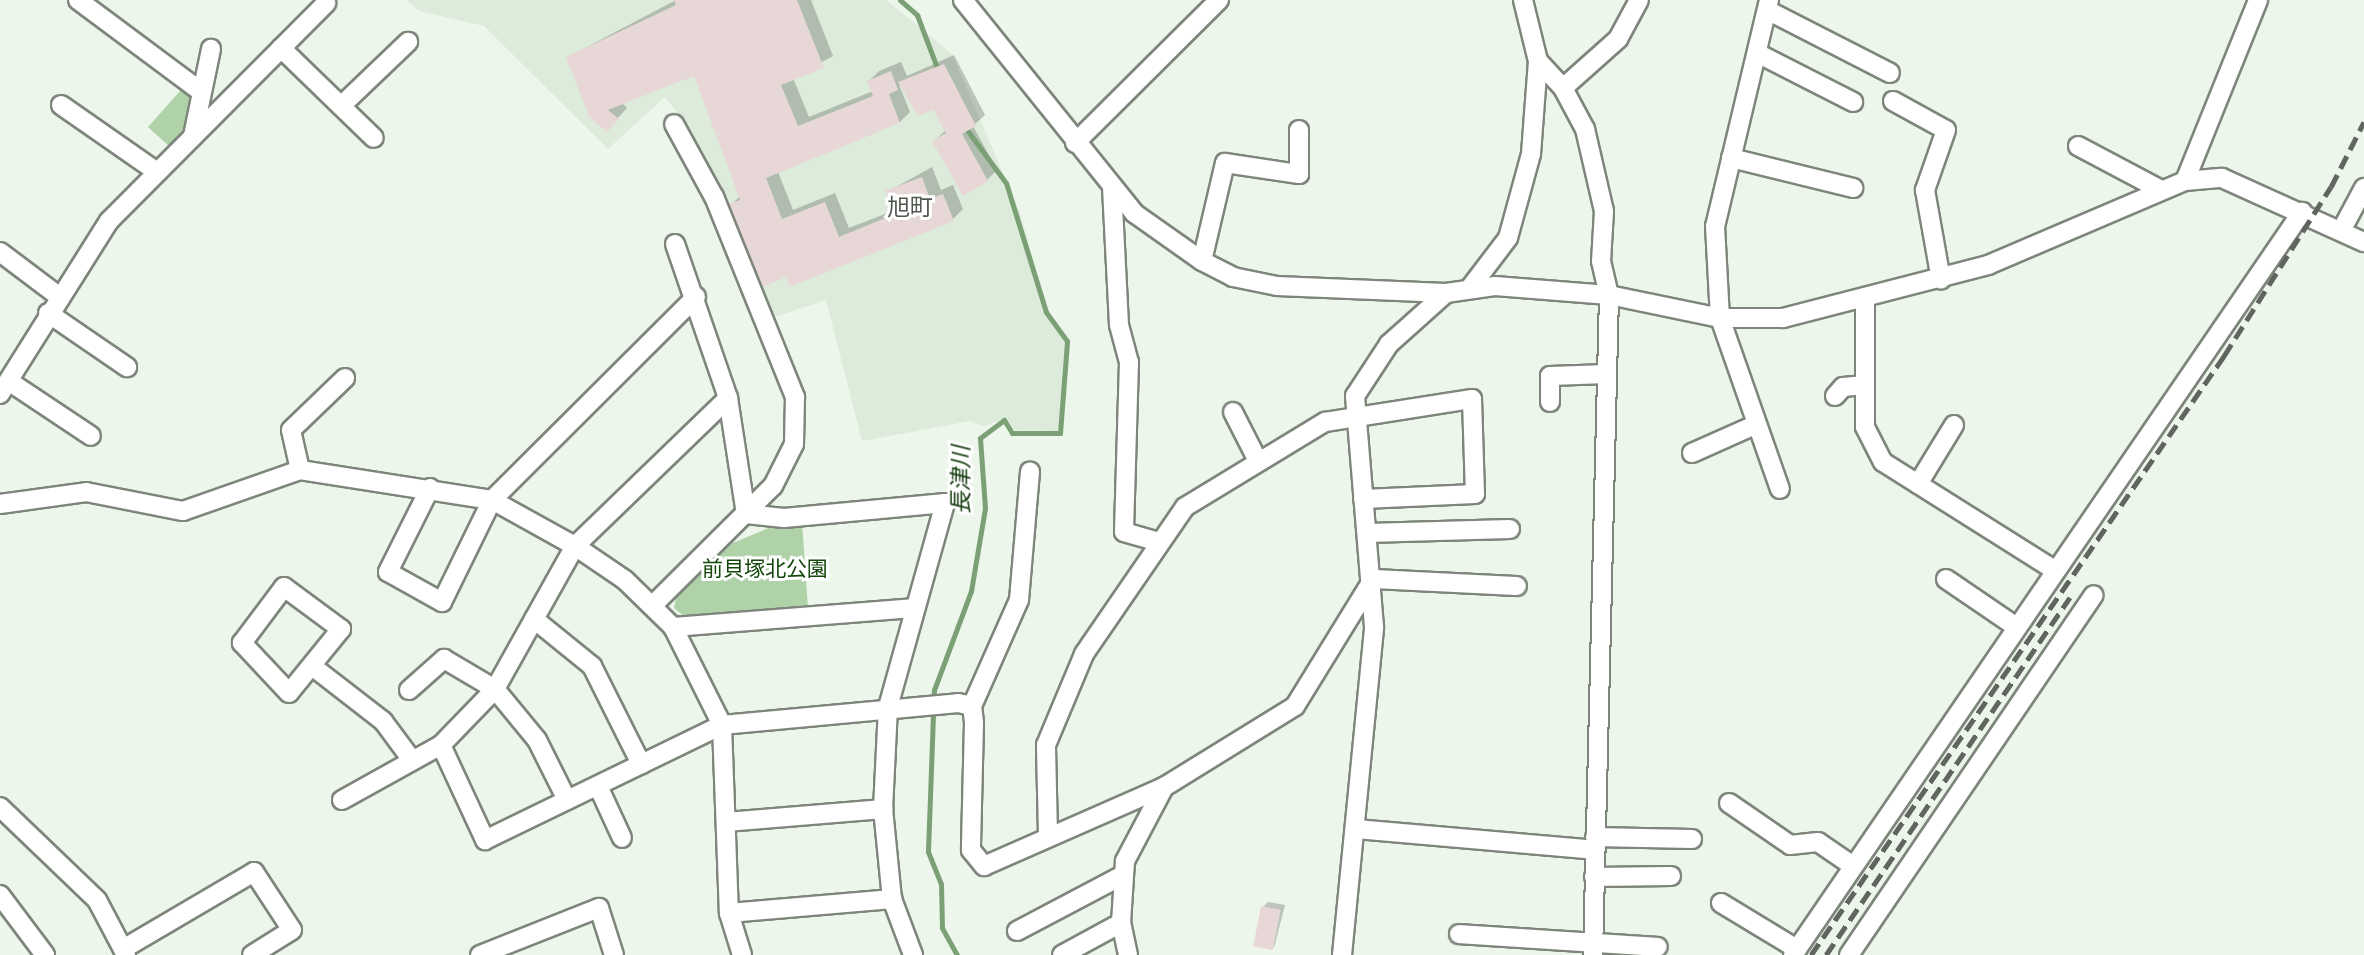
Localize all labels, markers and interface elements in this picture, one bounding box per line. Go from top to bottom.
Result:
district label: 旭町 [887,196,933,224]
water label: 長津川 [950,446,978,514]
park label: 前貝塚北公園 [702,558,828,584]

